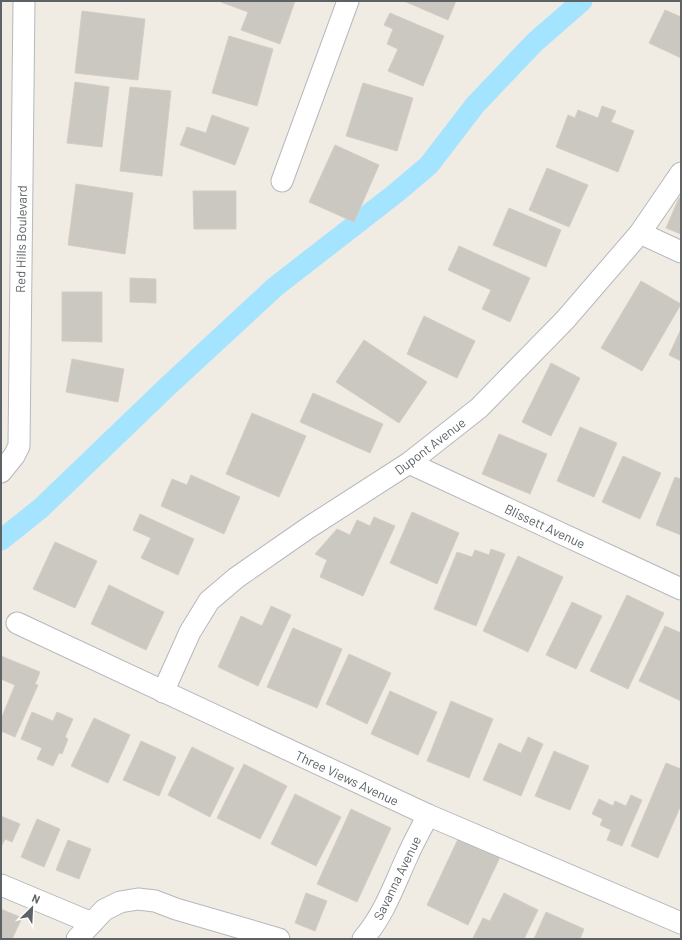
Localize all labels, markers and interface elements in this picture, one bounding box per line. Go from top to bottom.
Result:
street label: Red Hills Boulevard [12,185,30,293]
street label: Dupont Avenue [391,414,469,478]
street label: Blissett Avenue [502,500,588,552]
street label: Three Views Avenue [293,747,401,809]
street label: Savanna Avenue [370,833,424,923]
north arrow [12,888,52,928]
text: N [30,891,42,906]

